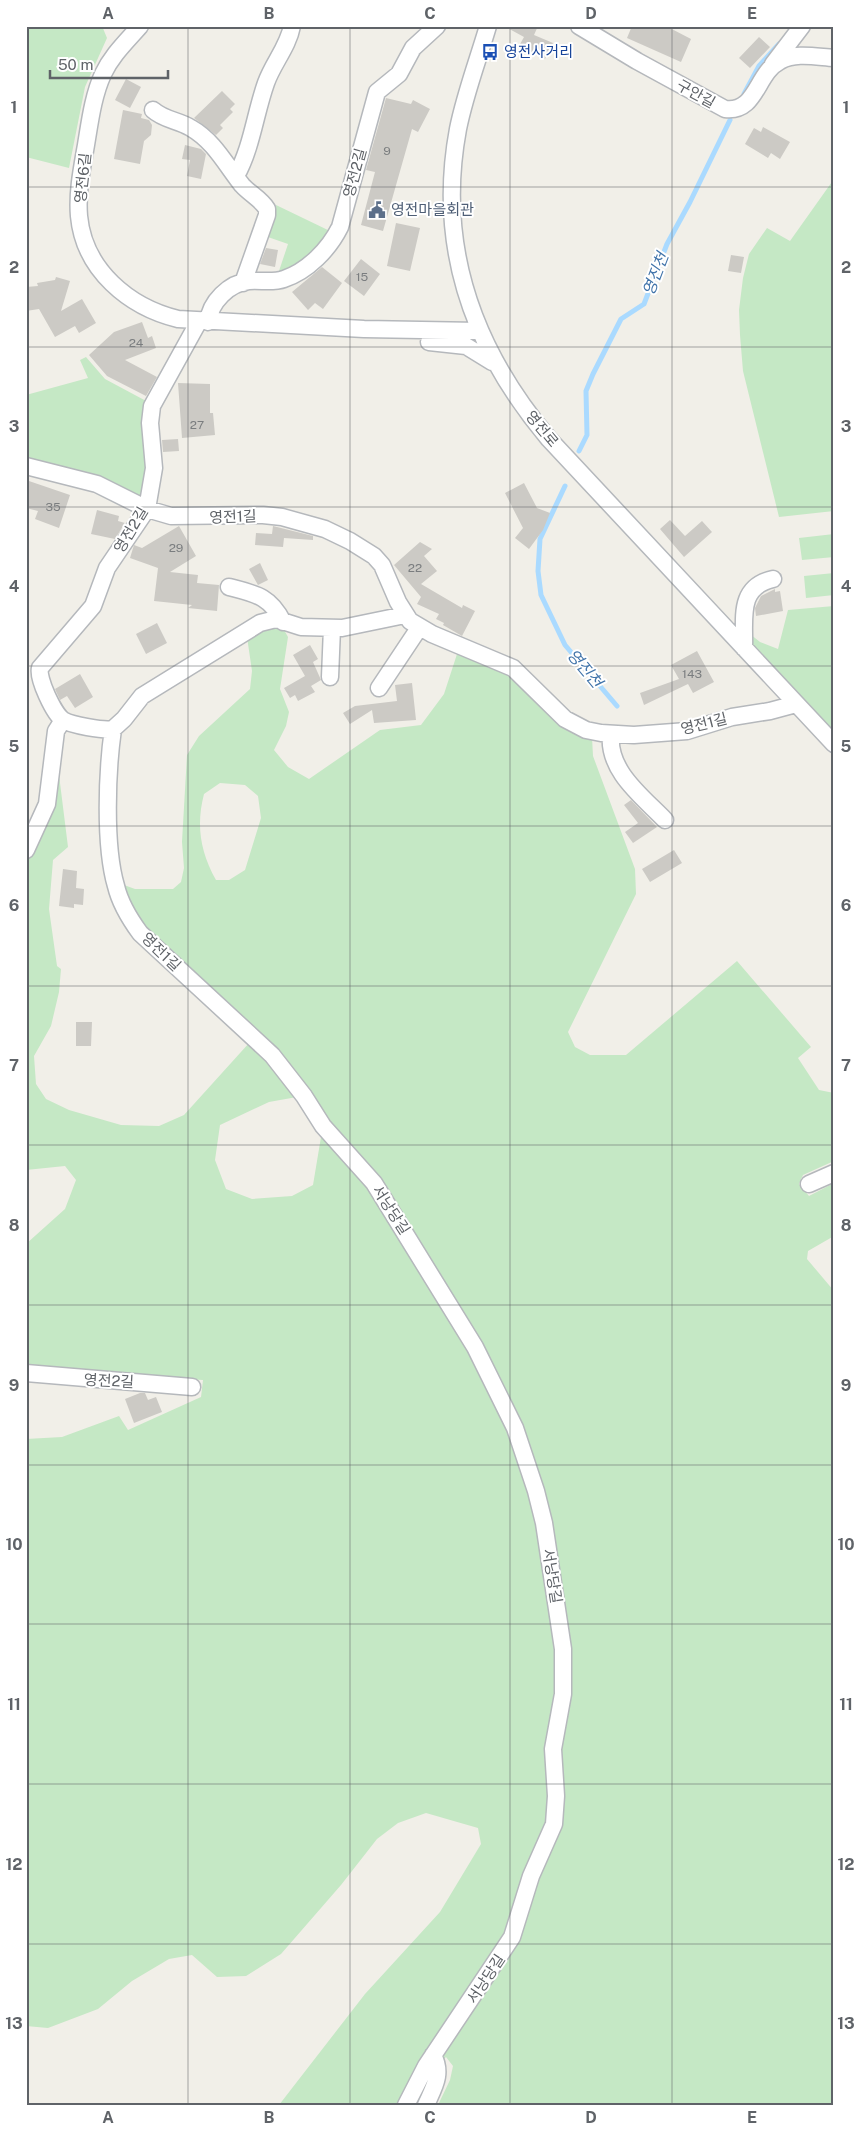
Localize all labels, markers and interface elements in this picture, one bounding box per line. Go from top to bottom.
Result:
text: A [102,4,114,23]
text: B [264,4,275,23]
text: C [424,4,436,23]
text: D [585,4,597,23]
text: E [747,4,757,23]
bus stop icon: 영전사거리 [480,42,500,62]
place label: 영전사거리 [504,43,573,60]
scale bar [50,48,168,80]
text: 50 m [58,56,93,73]
street label: 구안길 [674,76,718,111]
text: 1 [11,98,17,117]
text: 1 [843,98,849,117]
house number: 9 [383,144,391,158]
street label: 영전2길 [340,146,369,199]
street label: 영전6길 [71,152,94,204]
public building icon: 영전마을회관 [367,200,387,220]
place label: 영전마을회관 [391,201,474,218]
water label: 영진천 [639,248,673,298]
text: 2 [9,258,19,277]
text: 2 [841,258,851,277]
house number: 15 [356,270,369,284]
house number: 24 [129,336,144,350]
street label: 영전로 [523,407,562,450]
text: 3 [9,417,19,436]
text: 3 [841,417,851,436]
house number: 27 [190,418,204,432]
house number: 35 [45,500,61,514]
street label: 영전2길 [110,504,151,556]
street label: 영전1길 [209,507,257,526]
house number: 29 [169,541,183,555]
house number: 22 [408,561,422,575]
text: 4 [9,577,20,596]
text: 4 [841,577,852,596]
water label: 영진천 [563,645,608,693]
house number: 143 [682,667,702,681]
street label: 영전1길 [679,710,729,738]
text: 5 [9,737,20,756]
text: 5 [841,737,852,756]
text: 6 [9,896,19,915]
text: 6 [841,896,851,915]
street label: 영전1길 [138,929,184,974]
text: 7 [9,1056,19,1075]
text: 7 [841,1056,851,1075]
street label: 서낭당길 [369,1182,414,1238]
text: 8 [9,1216,20,1235]
text: 8 [841,1216,852,1235]
street label: 영전2길 [83,1371,135,1390]
text: 9 [9,1376,19,1395]
text: 9 [841,1376,851,1395]
text: 10 [5,1535,23,1554]
text: 10 [837,1535,855,1554]
street label: 서낭당길 [540,1547,565,1605]
text: 11 [7,1695,21,1714]
text: 11 [839,1695,853,1714]
text: 12 [5,1855,23,1874]
text: 12 [837,1855,855,1874]
street label: 서낭당길 [463,1951,508,2006]
text: 13 [5,2014,23,2033]
text: 13 [837,2014,855,2033]
text: A [102,2108,114,2127]
text: B [264,2108,275,2127]
text: C [424,2108,436,2127]
text: D [585,2108,597,2127]
text: E [747,2108,757,2127]

